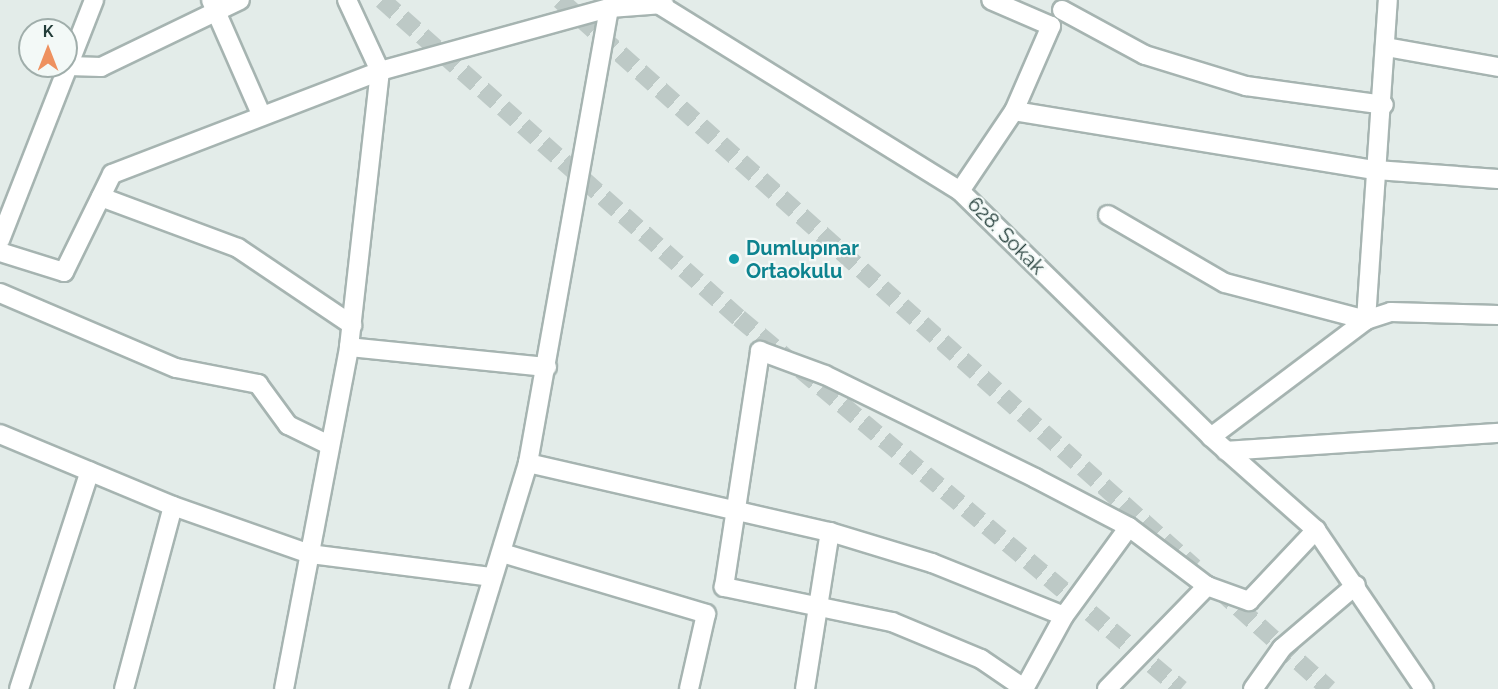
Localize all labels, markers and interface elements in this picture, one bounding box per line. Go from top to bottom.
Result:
north arrow [18,18,78,78]
text: K [43,22,53,41]
street label: 628. Sokak [962,192,1050,280]
place label: Dumlupınar Ortaokulu [746,236,859,283]
marker: Dumlupınar Ortaokulu [727,252,741,266]

